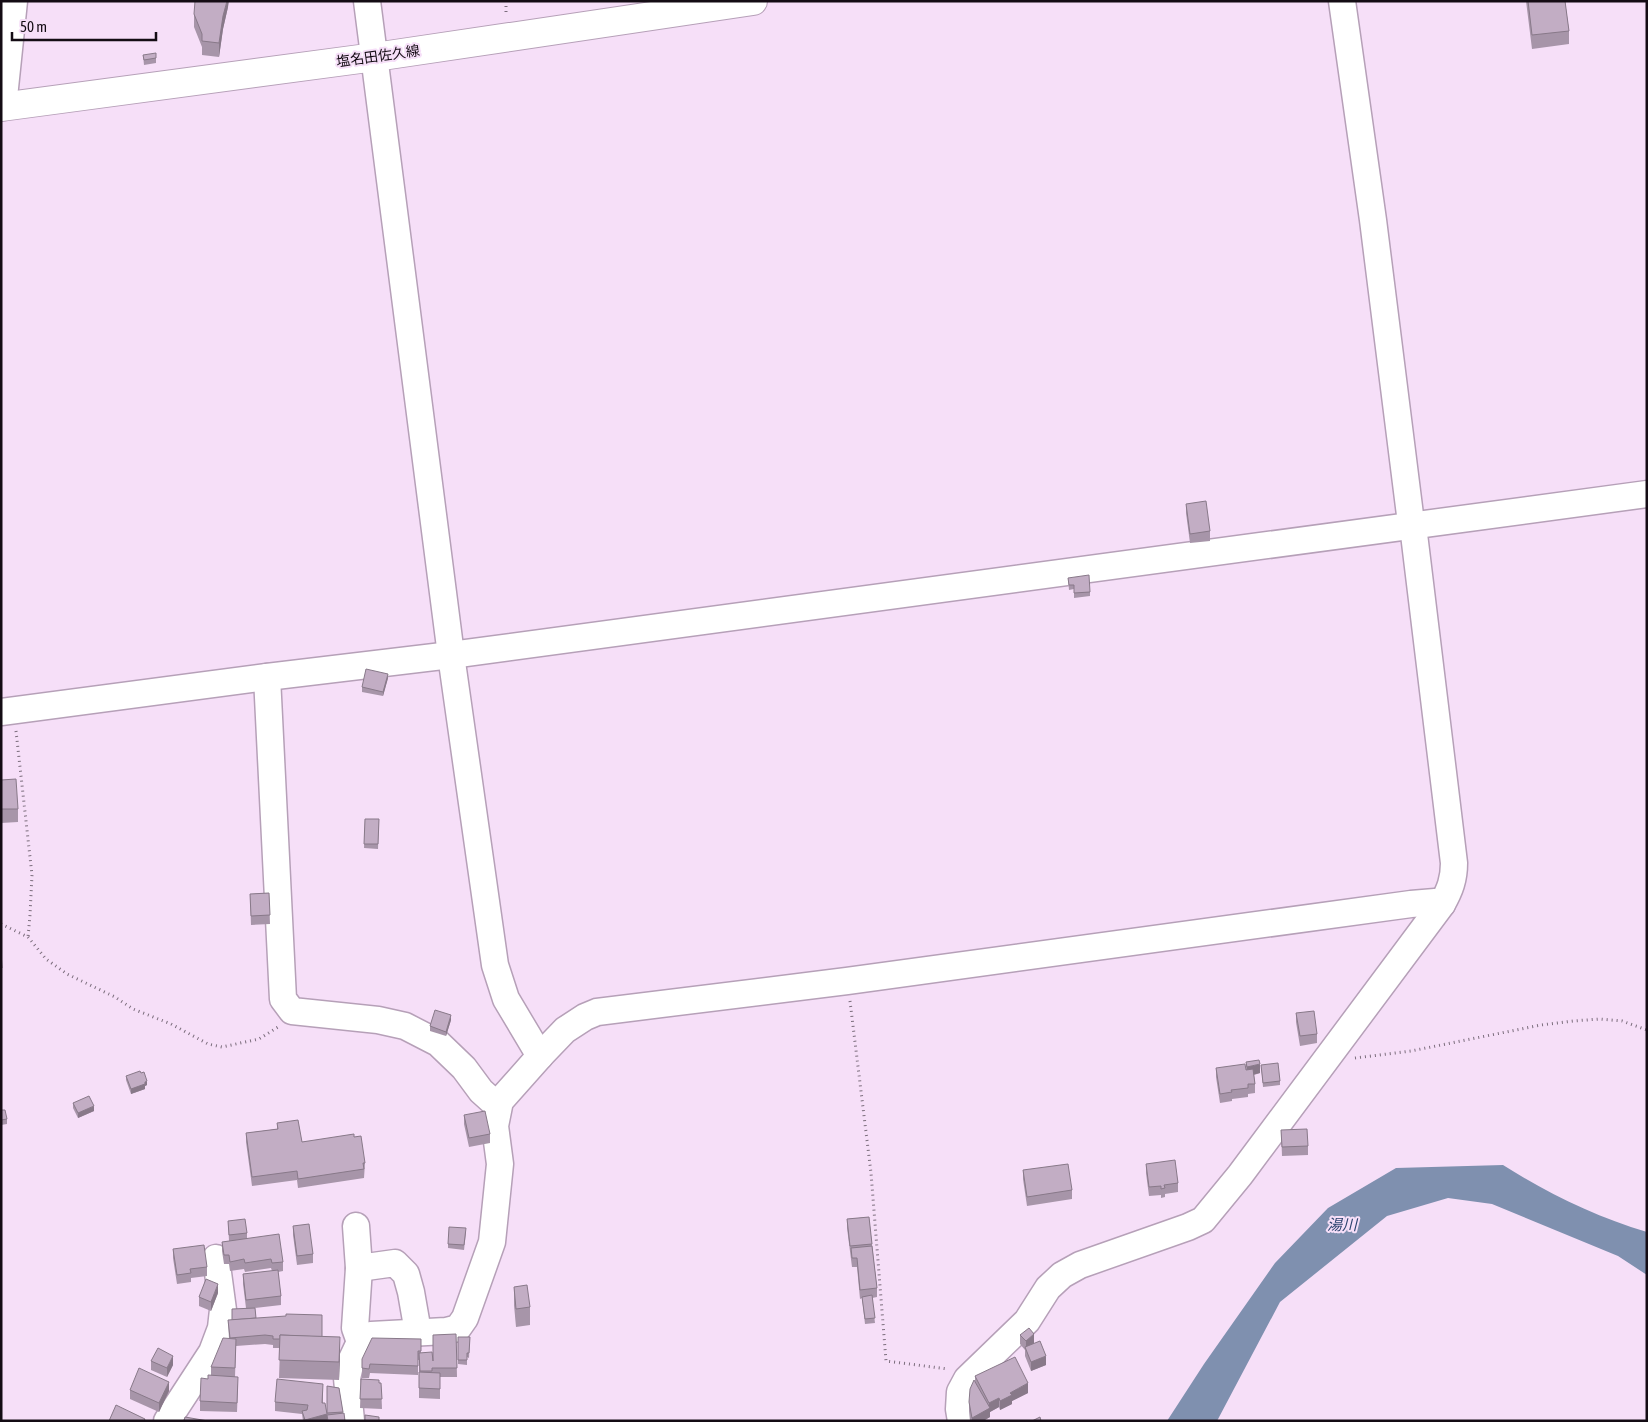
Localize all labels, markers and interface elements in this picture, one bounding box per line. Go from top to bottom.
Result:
scale bar [12,10,156,42]
text: 50 m [20,18,47,35]
street label: 塩名田佐久線 [335,42,421,70]
water label: 湯川 [1327,1216,1359,1233]

